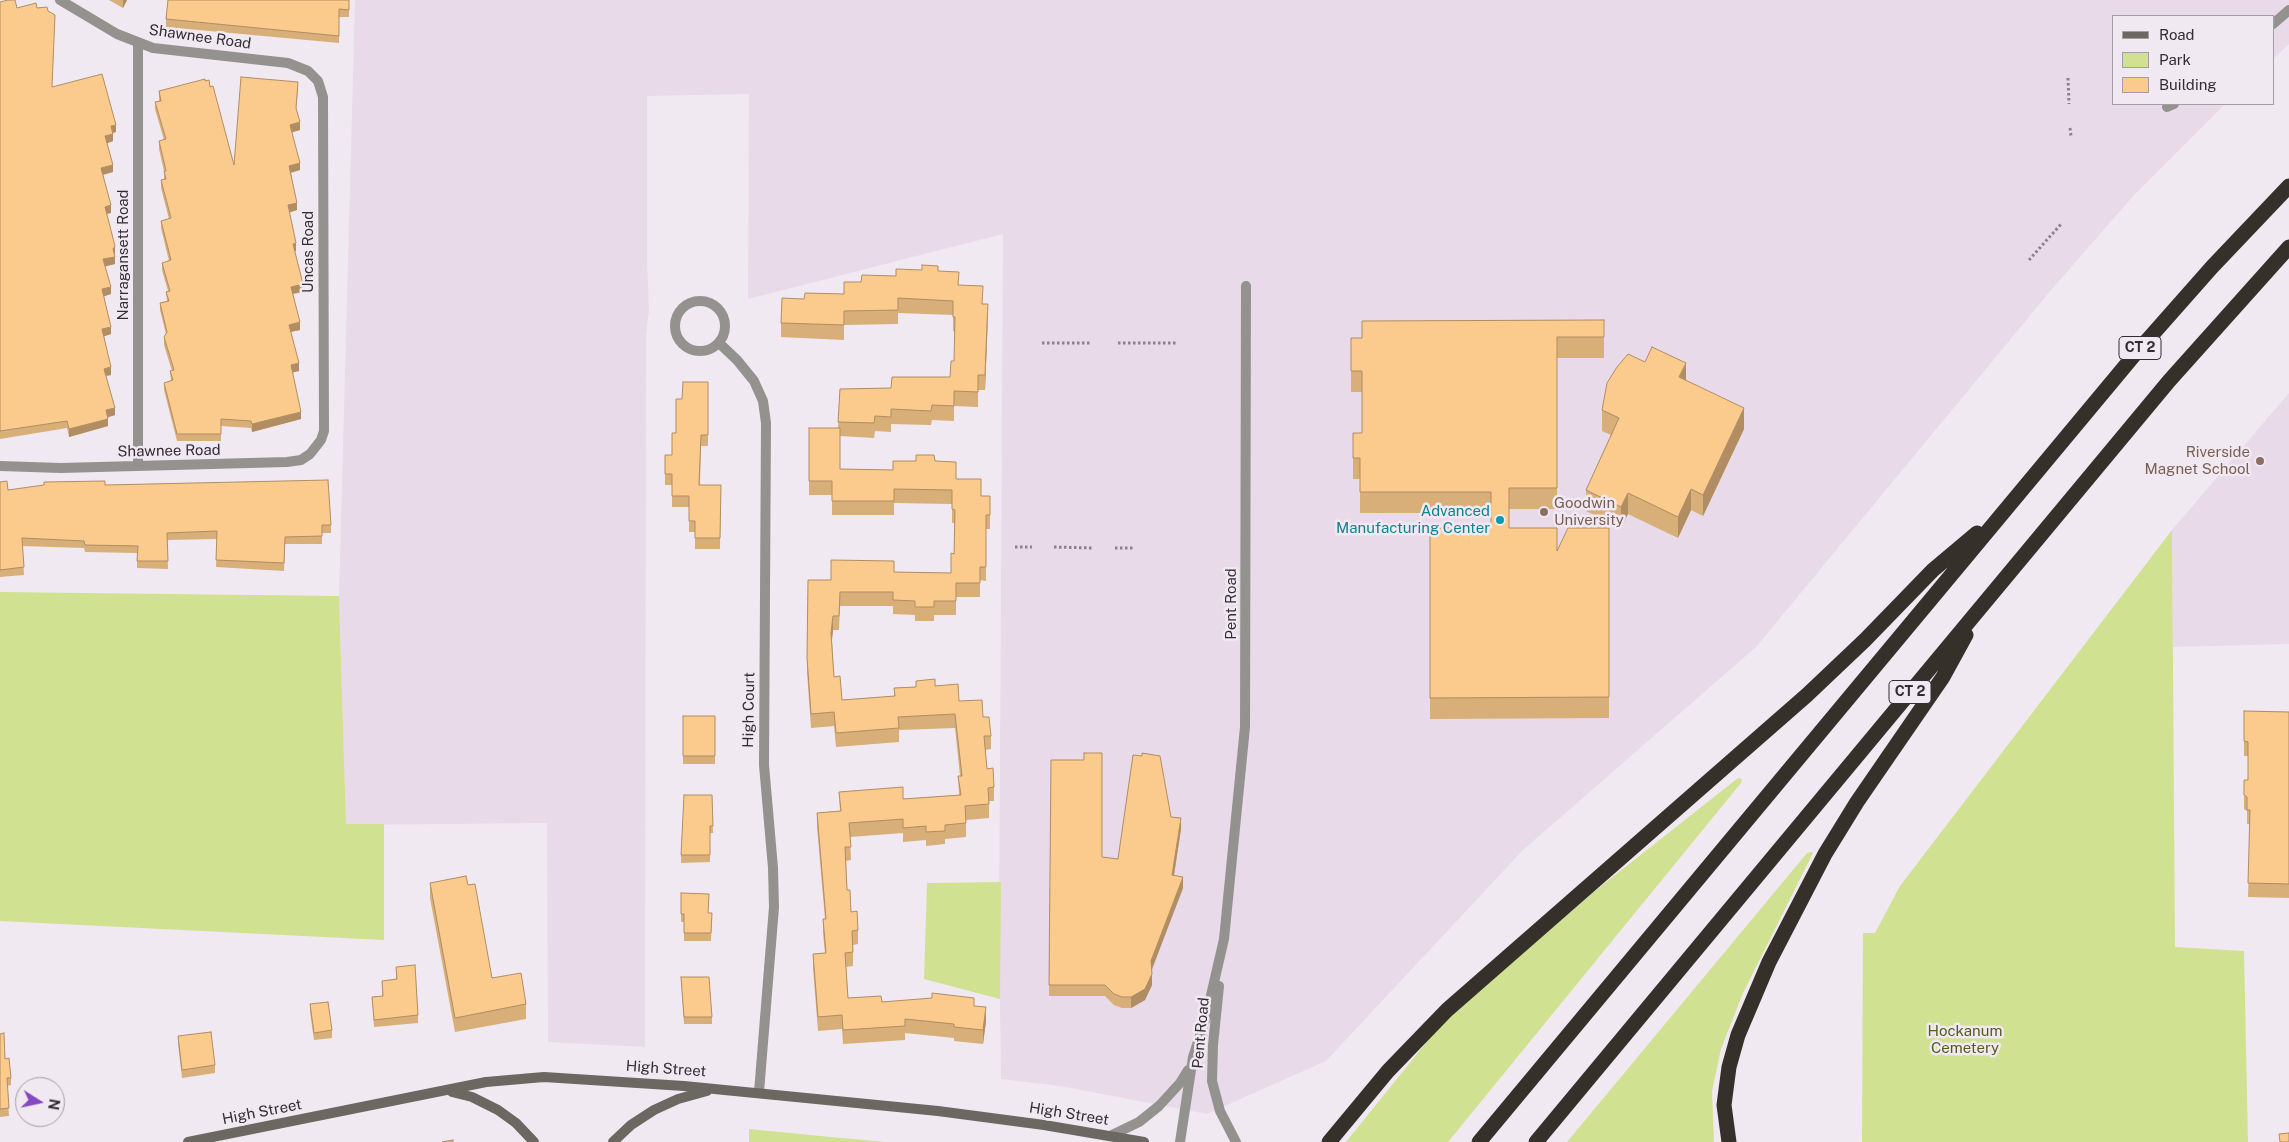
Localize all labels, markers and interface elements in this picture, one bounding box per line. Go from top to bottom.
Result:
legend [2112,15,2274,105]
street label: Shawnee Road [148,21,252,53]
text: Road [2159,26,2195,43]
text: Park [2159,51,2191,68]
text: Building [2159,76,2217,93]
street label: Narragansett Road [114,189,132,321]
street label: Uncas Road [299,211,317,293]
road number: CT 2 [2119,336,2161,359]
street label: Shawnee Road [117,441,221,461]
place label: Riverside Magnet School [2145,443,2250,478]
marker: Riverside Magnet School [2254,455,2266,467]
place label: Goodwin University [1554,494,1624,529]
place label: Advanced Manufacturing Center [1336,502,1490,537]
marker: Goodwin University [1538,506,1550,518]
marker: Advanced Manufacturing Center [1494,514,1506,526]
street label: Pent Road [1222,568,1240,640]
street label: High Court [739,672,759,748]
road number: CT 2 [1889,680,1931,704]
street label: Pent Road [1189,997,1213,1069]
park label: Hockanum Cemetery [1928,1022,2002,1057]
street label: High Street [625,1057,707,1081]
north arrow [15,1077,65,1127]
street label: High Street [221,1095,303,1129]
text: N [45,1098,63,1111]
street label: High Street [1028,1099,1110,1129]

